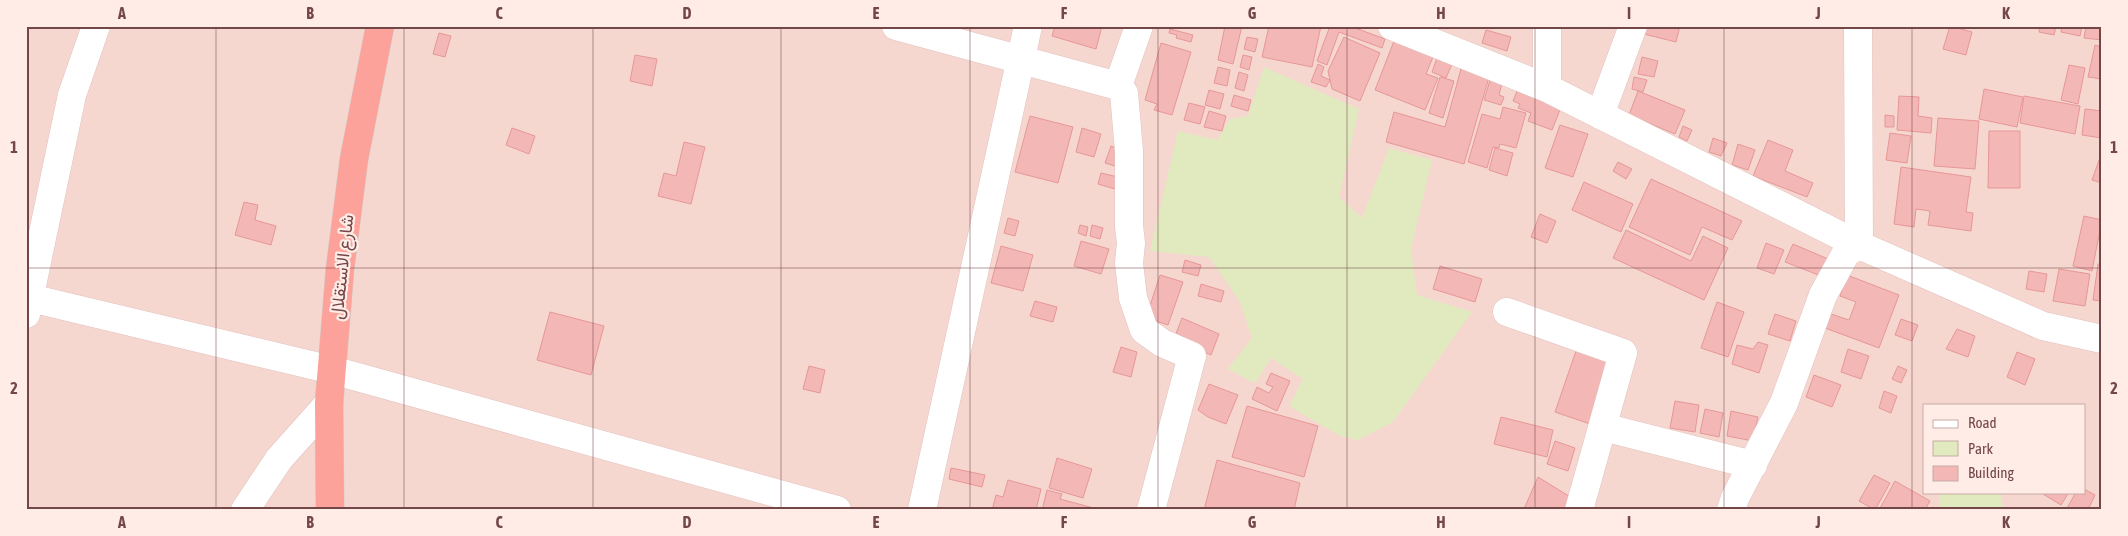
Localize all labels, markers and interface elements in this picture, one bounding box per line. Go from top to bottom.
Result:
text: A [117,4,126,22]
text: B [306,4,314,22]
text: C [495,4,503,22]
text: D [683,4,692,22]
text: E [873,4,880,22]
text: F [1061,4,1068,22]
text: G [1248,4,1257,22]
text: H [1436,4,1446,22]
text: I [1627,4,1631,22]
text: J [1814,4,1821,22]
text: K [2002,4,2010,22]
text: 1 [10,138,18,156]
text: 1 [2110,138,2118,156]
street label: شارع الاستقلال [326,213,359,321]
text: 2 [10,379,18,397]
text: 2 [2110,379,2118,397]
legend [1923,404,2086,494]
text: Road [1968,414,1997,431]
text: Park [1968,440,1993,457]
text: Building [1968,464,2014,481]
text: A [117,513,126,531]
text: B [306,513,314,531]
text: C [495,513,503,531]
text: D [683,513,692,531]
text: E [873,513,880,531]
text: F [1061,513,1068,531]
text: G [1248,513,1257,531]
text: H [1436,513,1446,531]
text: I [1627,513,1631,531]
text: J [1814,513,1821,531]
text: K [2002,513,2010,531]

